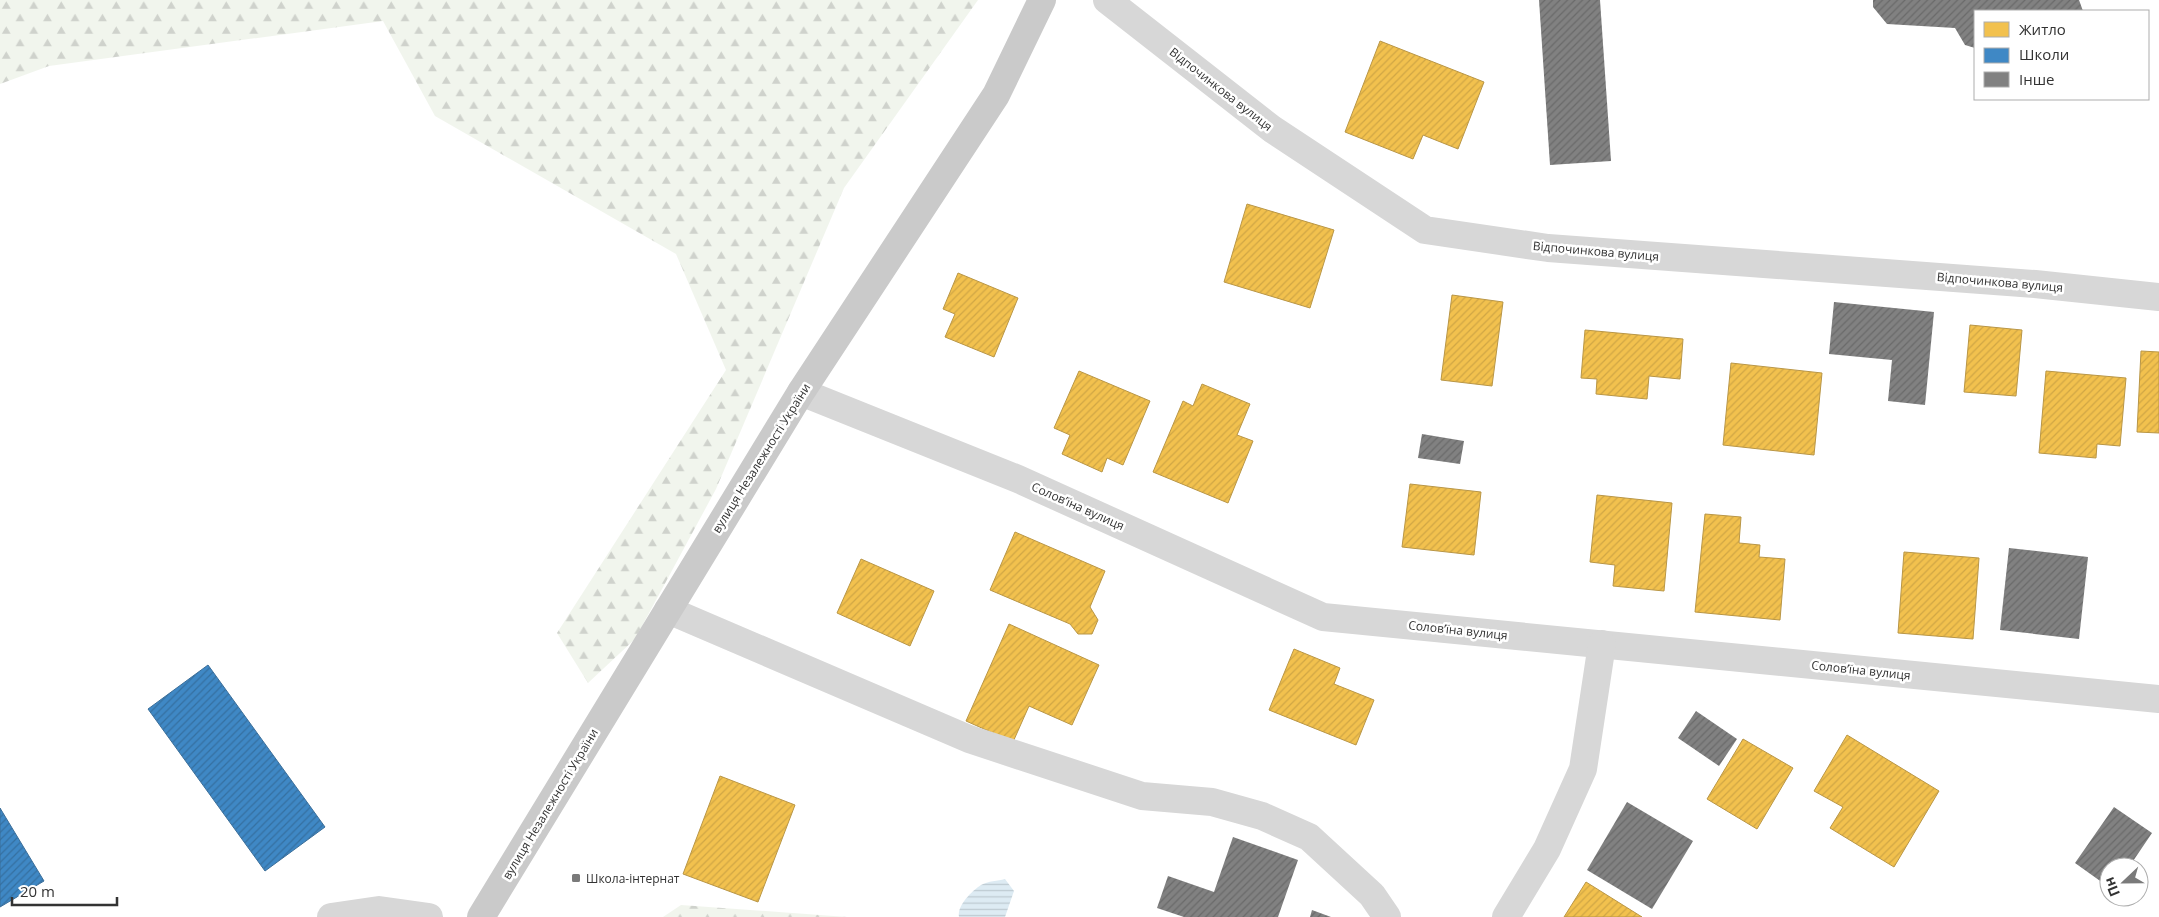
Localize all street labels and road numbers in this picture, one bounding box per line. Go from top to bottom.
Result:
street label: Відпочинкова вулиця [1166,43,1276,135]
street label: Відпочинкова вулиця [1532,237,1660,265]
street label: Відпочинкова вулиця [1936,268,2064,296]
street label: вулиця Незалежності України [708,380,814,536]
street label: Соловʼїна вулиця [1029,478,1127,534]
street label: Соловʼїна вулиця [1408,616,1508,644]
street label: Соловʼїна вулиця [1811,656,1911,684]
street label: вулиця Незалежності України [498,725,602,883]

